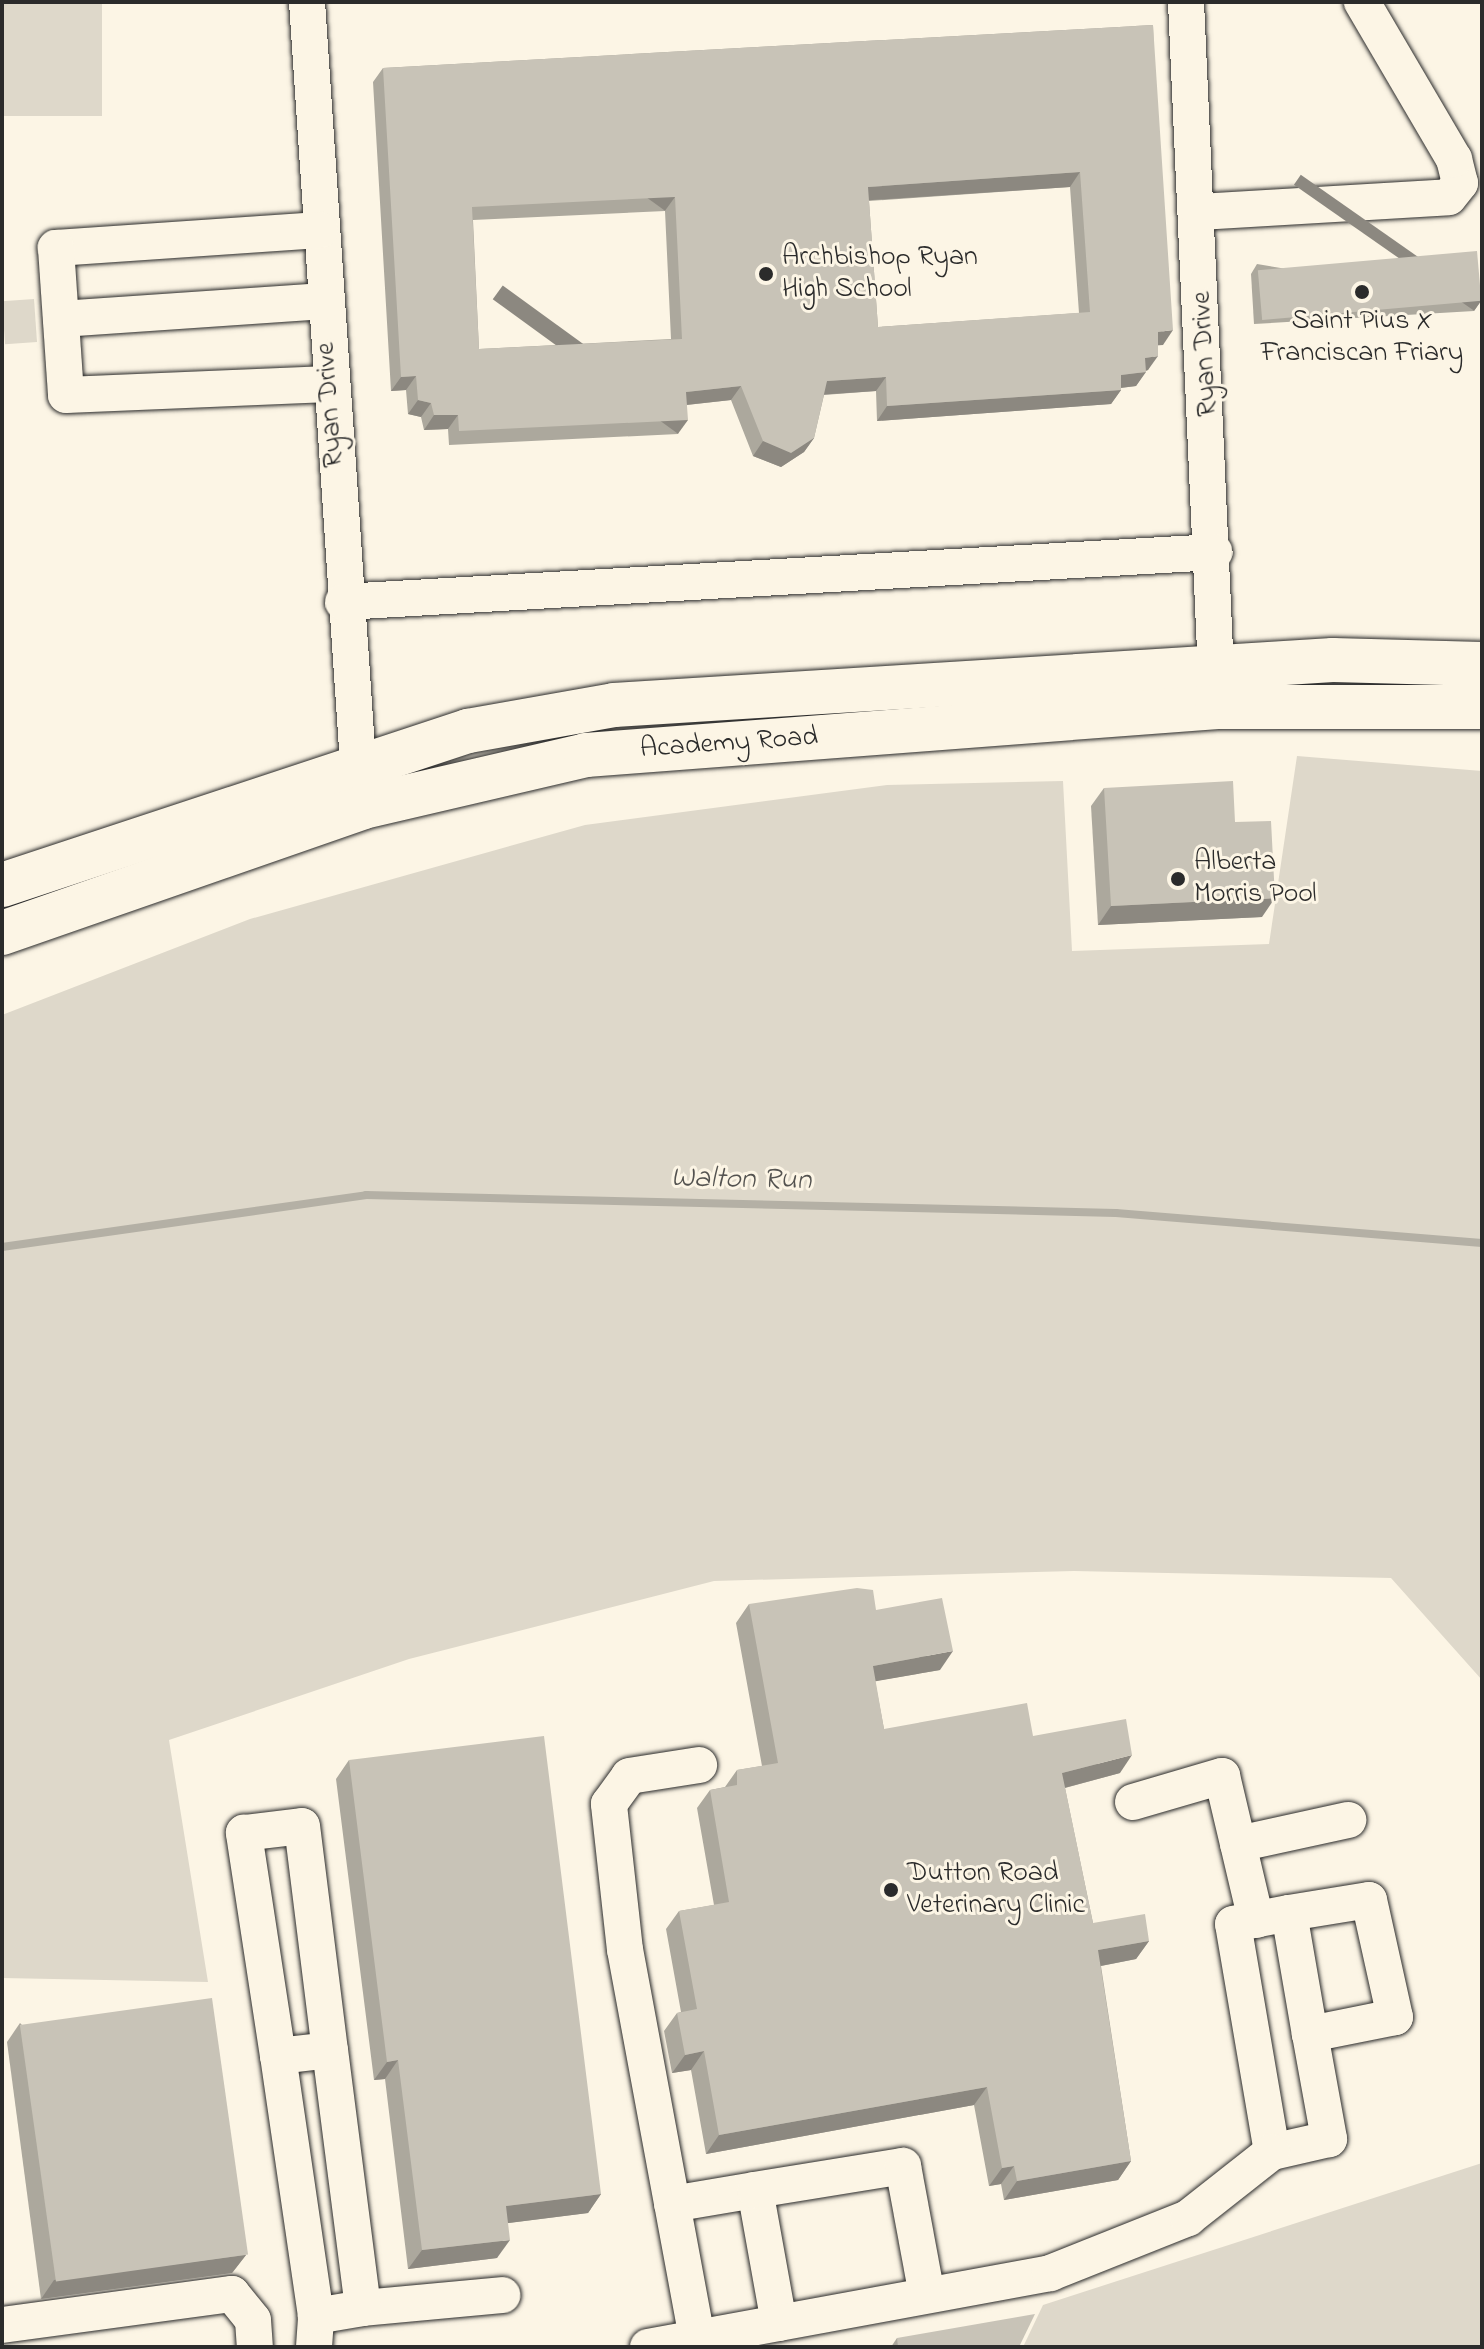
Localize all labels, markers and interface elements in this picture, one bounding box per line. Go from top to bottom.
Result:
place label: Archbishop Ryan High School [782,241,978,307]
marker: Archbishop Ryan High School [757,265,775,283]
marker: Saint Pius X Franciscan Friary [1353,283,1371,301]
street label: Ryan Drive [1186,290,1226,418]
place label: Saint Pius X Franciscan Friary [1261,305,1463,371]
street label: Ryan Drive [310,341,352,469]
street label: Academy Road [639,721,819,767]
place label: Alberta Morris Pool [1194,846,1317,912]
marker: Alberta Morris Pool [1169,870,1187,888]
water label: Walton Run [670,1161,812,1199]
place label: Dutton Road Veterinary Clinic [907,1857,1085,1923]
marker: Dutton Road Veterinary Clinic [882,1881,900,1899]

